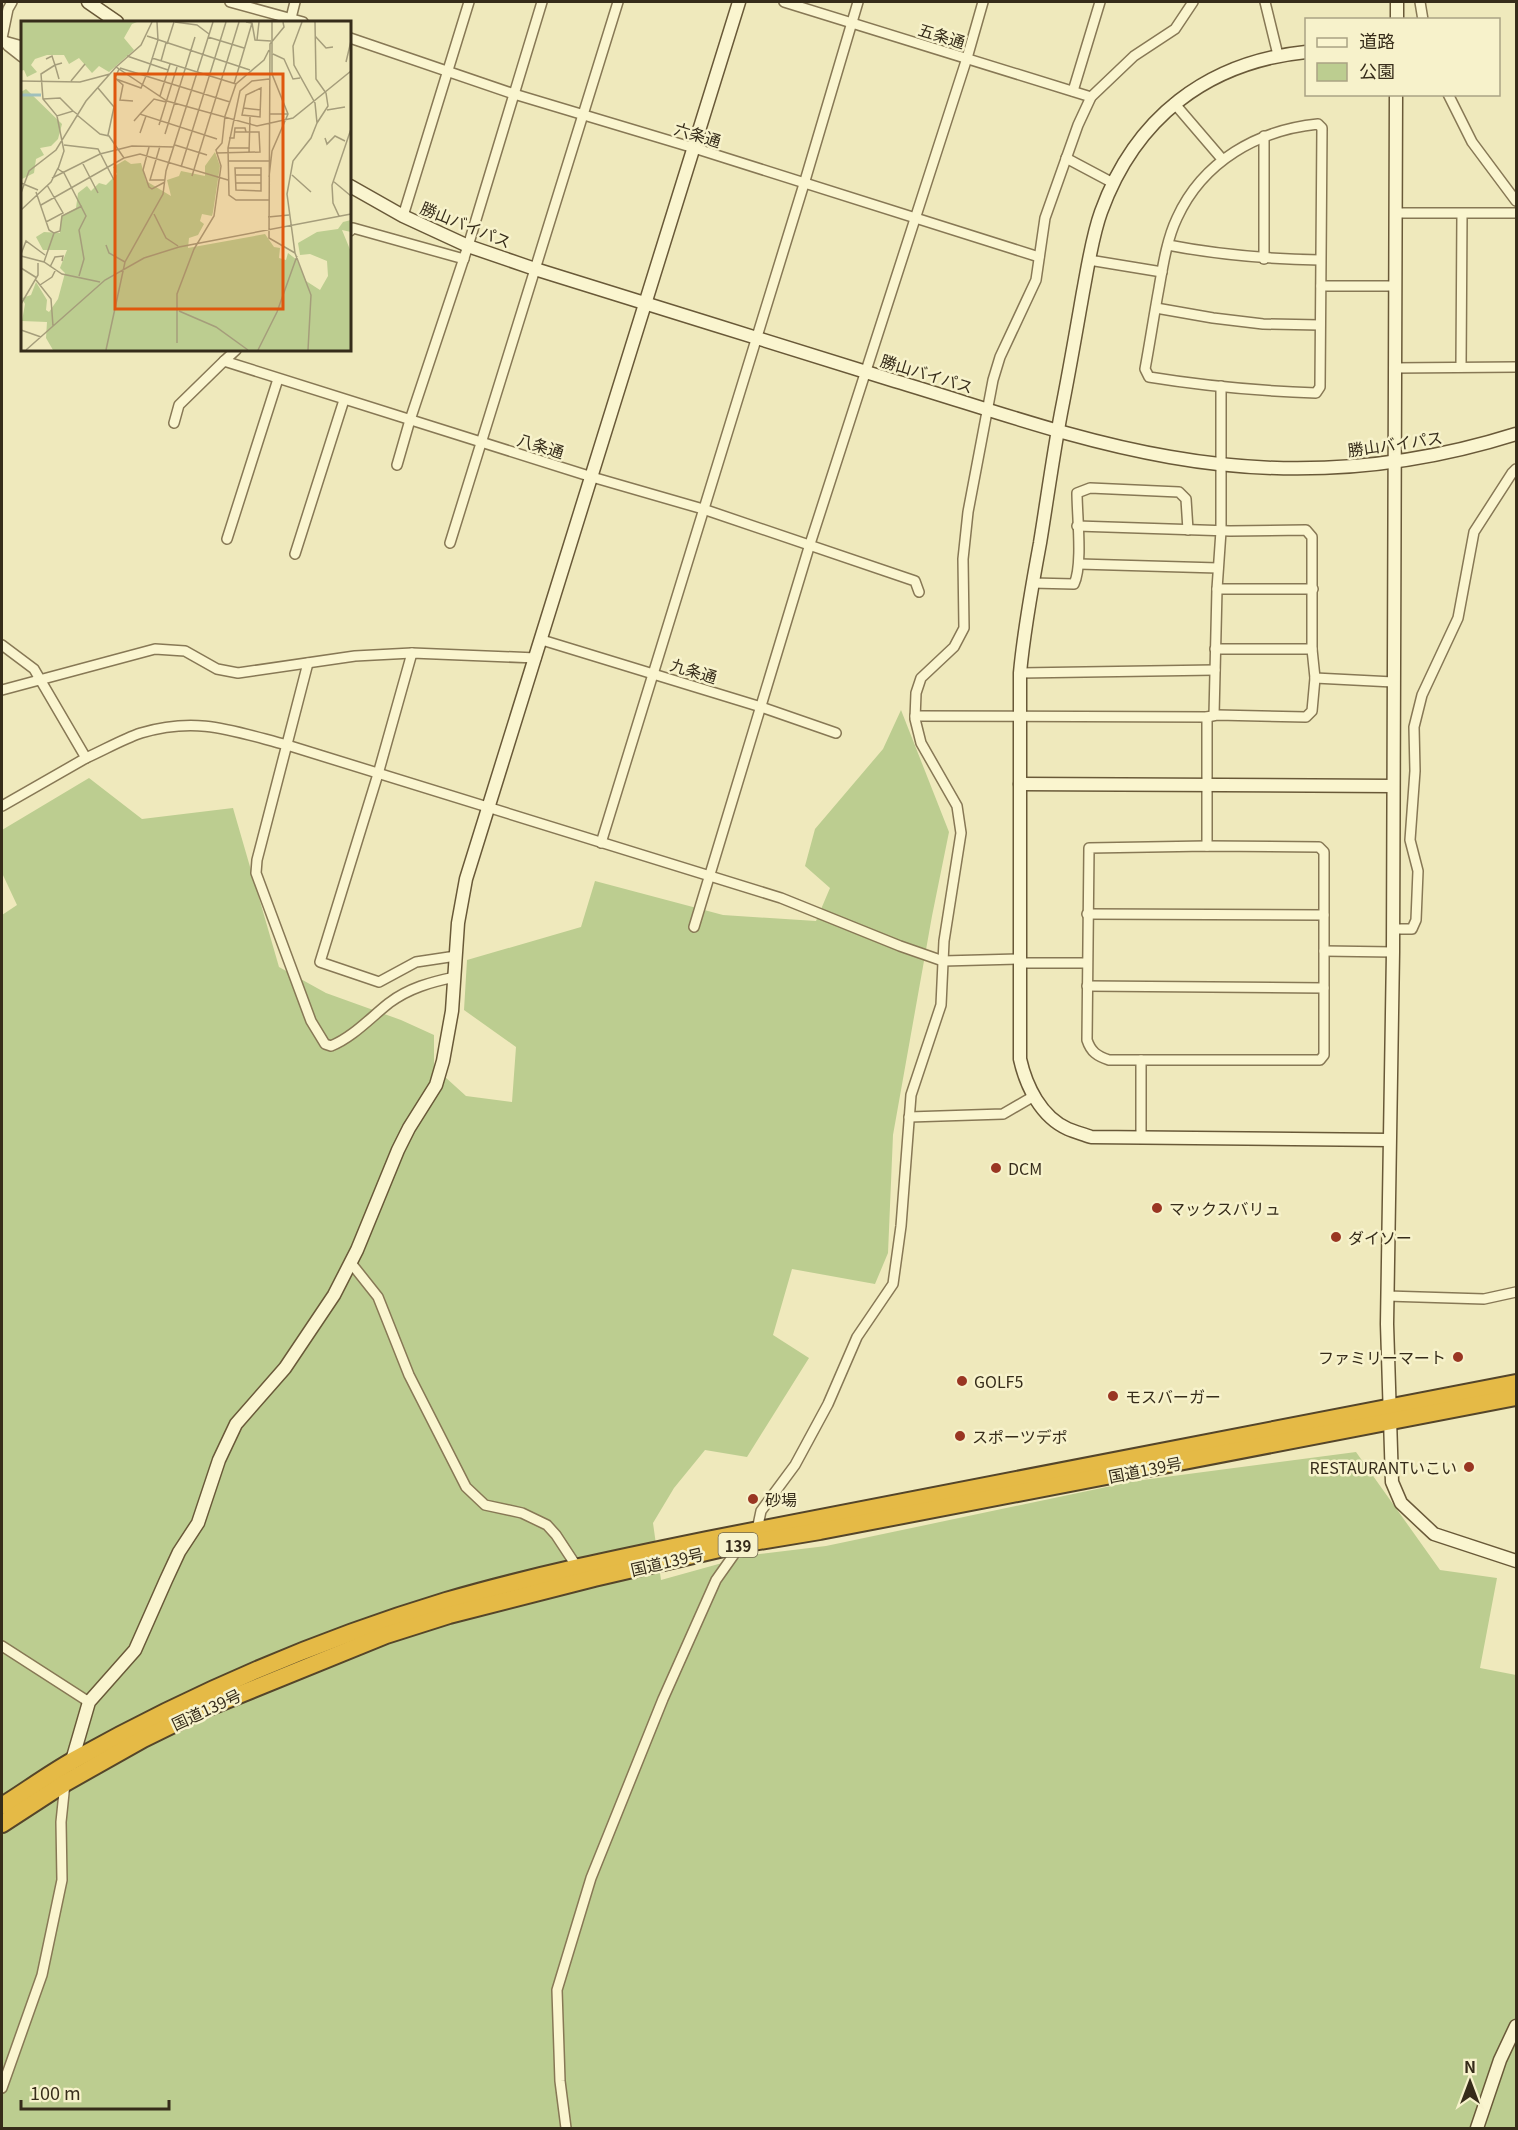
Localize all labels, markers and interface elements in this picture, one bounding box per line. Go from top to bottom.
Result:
street label: 五条通 [916,17,968,53]
legend [1305,18,1500,96]
inset map [21,21,351,351]
text: 道路 [1359,27,1395,53]
text: 公園 [1359,57,1395,83]
street label: 六条通 [672,116,724,152]
street label: 勝山バイパス [417,195,515,253]
street label: 勝山バイパス [878,348,976,398]
street label: 勝山バイパス [1346,424,1444,462]
street label: 八条通 [515,427,567,463]
street label: 九条通 [668,652,720,688]
place label: DCM [1008,1156,1042,1180]
marker: DCM [989,1161,1003,1175]
place label: マックスバリュ [1169,1196,1281,1220]
marker: マックスバリュ [1150,1201,1164,1215]
place label: ダイソー [1348,1225,1412,1249]
marker: ダイソー [1329,1230,1343,1244]
place label: ファミリーマート [1318,1345,1446,1369]
marker: ファミリーマート [1451,1350,1465,1364]
place label: GOLF5 [974,1369,1023,1393]
marker: GOLF5 [955,1374,969,1388]
place label: モスバーガー [1125,1384,1221,1408]
marker: モスバーガー [1106,1389,1120,1403]
place label: スポーツデポ [972,1424,1068,1448]
marker: スポーツデポ [953,1429,967,1443]
street label: 国道139号 [1106,1450,1184,1488]
place label: RESTAURANTいこい [1310,1455,1457,1479]
marker: RESTAURANTいこい [1462,1460,1476,1474]
place label: 砂場 [765,1487,797,1511]
marker: 砂場 [746,1492,760,1506]
road number: 139 [718,1533,758,1557]
street label: 国道139号 [628,1541,706,1581]
street label: 国道139号 [167,1682,245,1736]
north arrow [1440,2052,1500,2112]
text: N [1464,2054,1476,2078]
scale bar [21,2073,170,2111]
text: 100 m [30,2079,81,2105]

